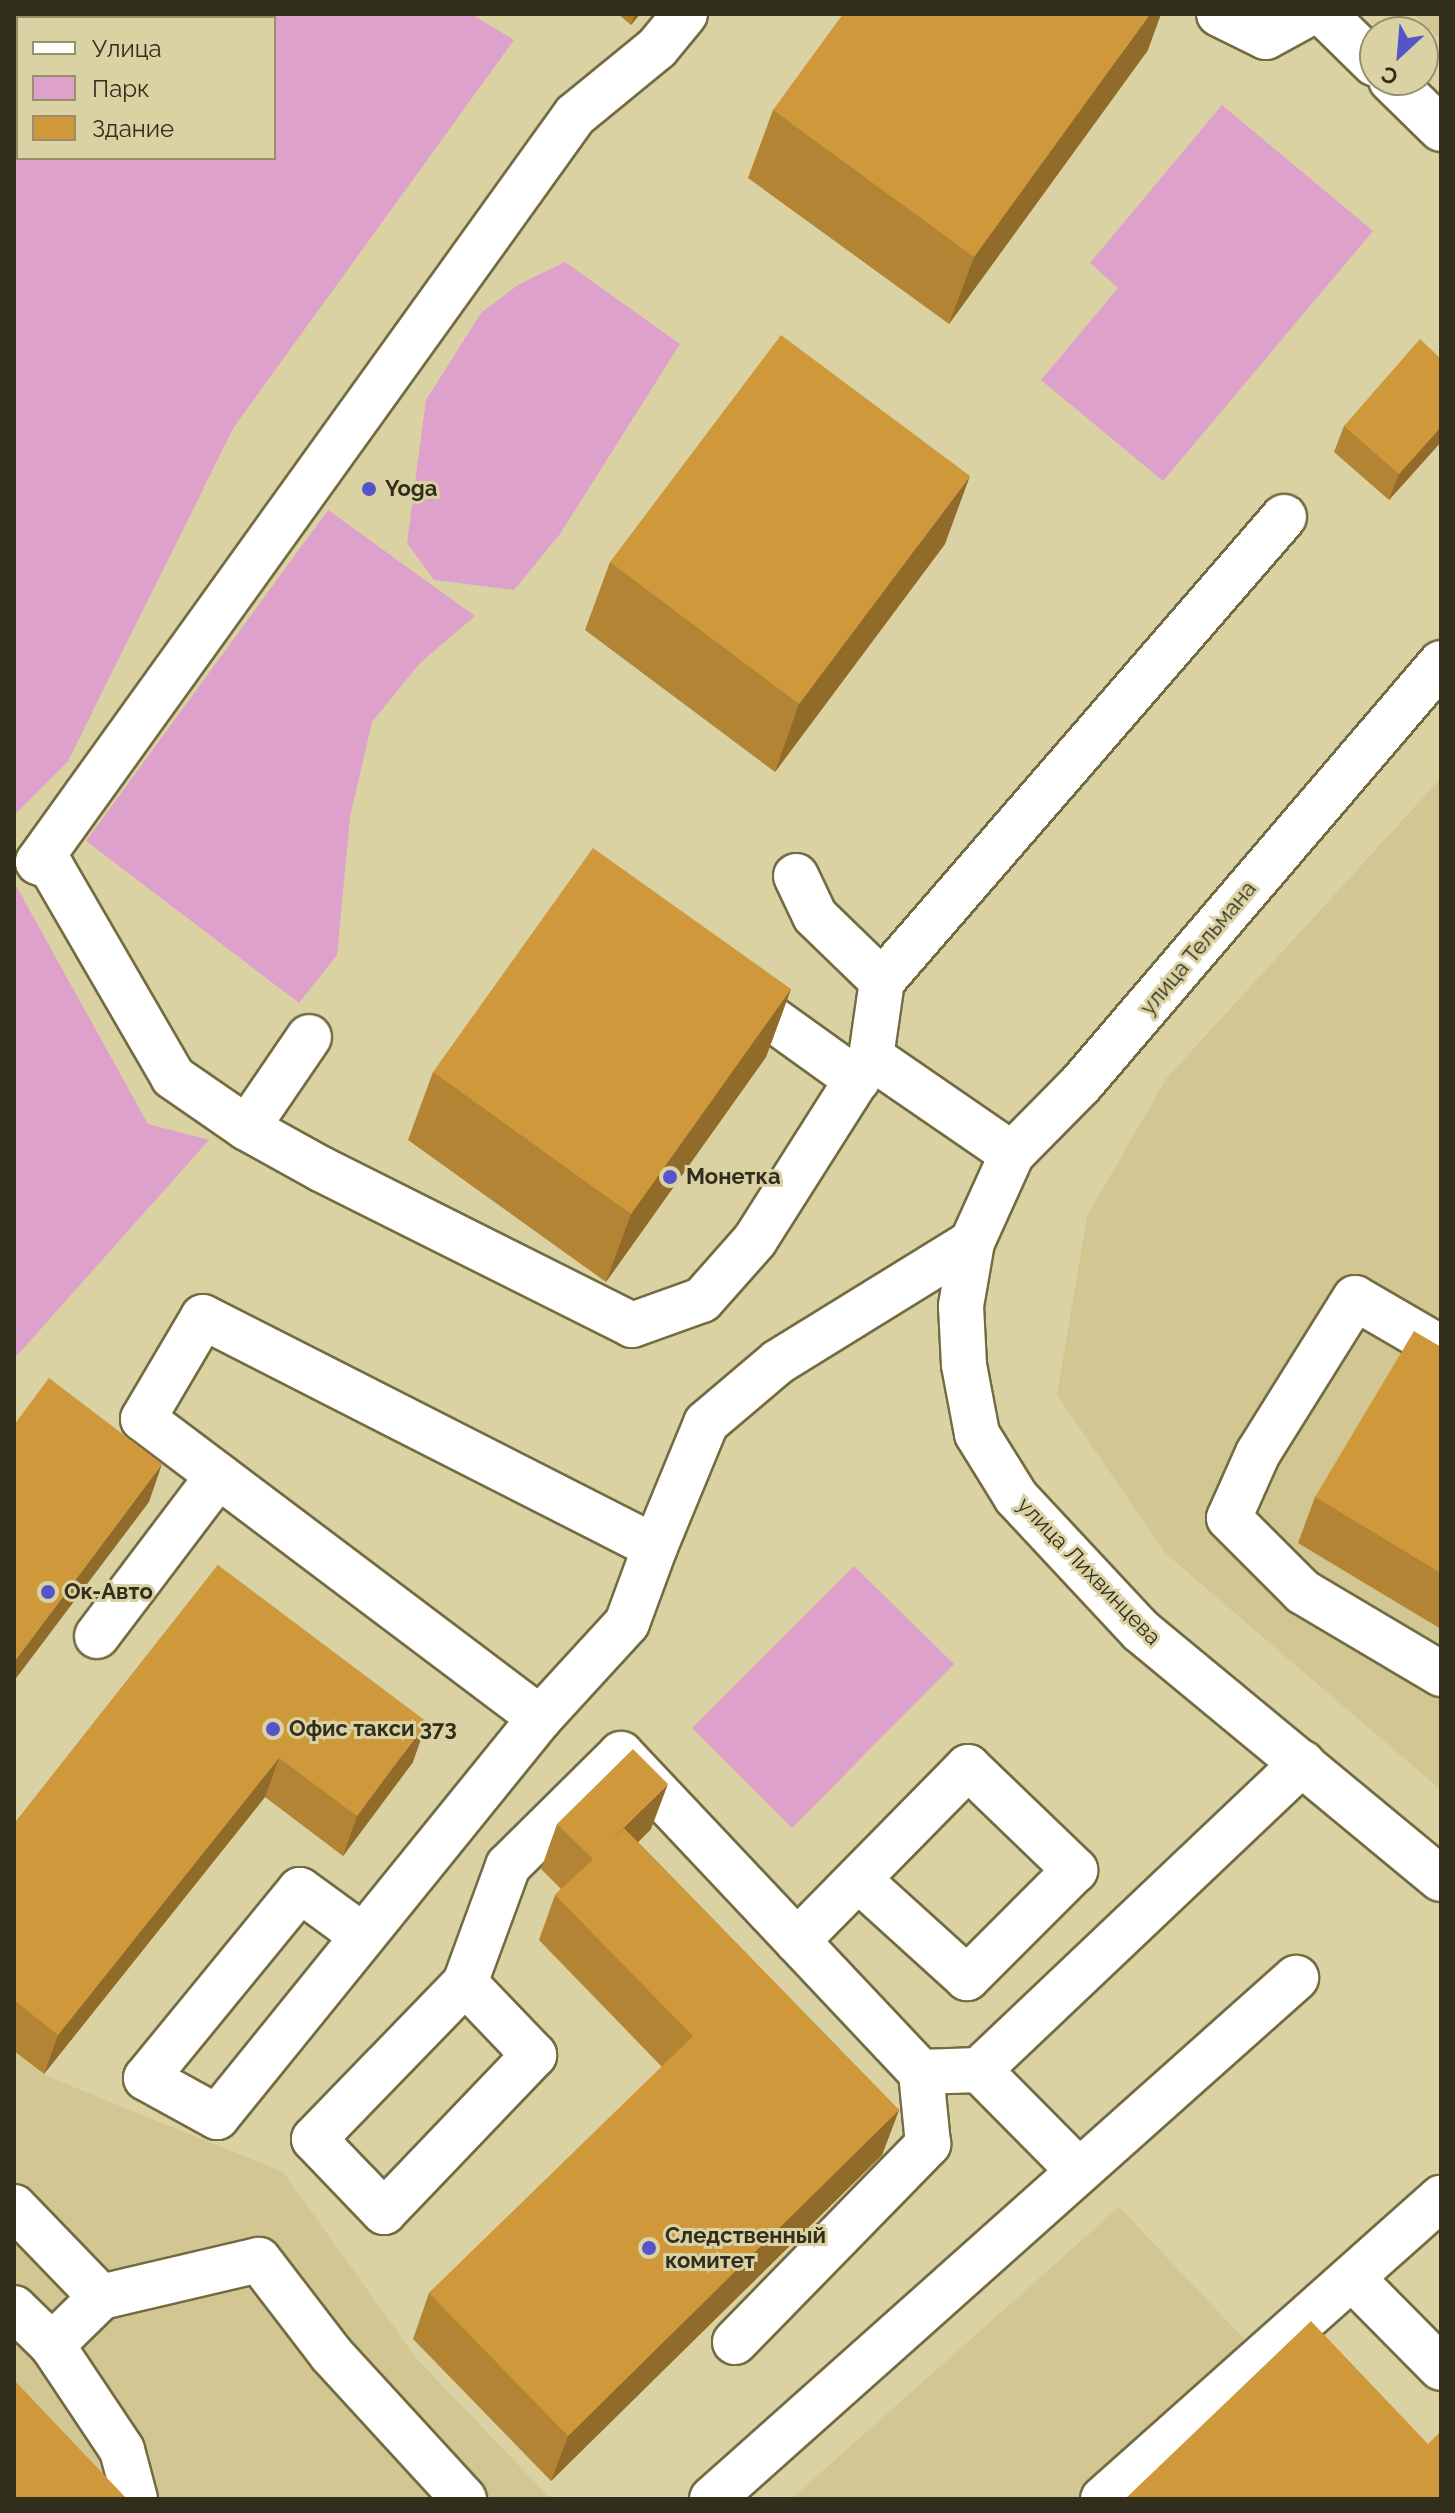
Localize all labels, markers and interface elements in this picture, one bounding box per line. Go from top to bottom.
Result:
legend [16,16,276,160]
north arrow [1359,16,1439,96]
text: Улица [92,34,162,63]
text: С [1377,61,1402,91]
text: Парк [92,74,150,103]
text: Здание [92,114,174,143]
place label: Yoga [385,476,437,502]
marker: Yoga [360,480,378,498]
street label: улица Тельмана [1134,875,1262,1021]
place label: Монетка [686,1164,781,1190]
marker: Монетка [661,1168,679,1186]
street label: улица Лихвинцева [1012,1492,1166,1650]
place label: Ок-Авто [64,1579,153,1605]
marker: Ок-Авто [39,1583,57,1601]
place label: Офис такси 373 [289,1716,457,1742]
marker: Офис такси 373 [264,1720,282,1738]
place label: Следственный комитет [665,2222,826,2274]
marker: Следственный комитет [640,2239,658,2257]

